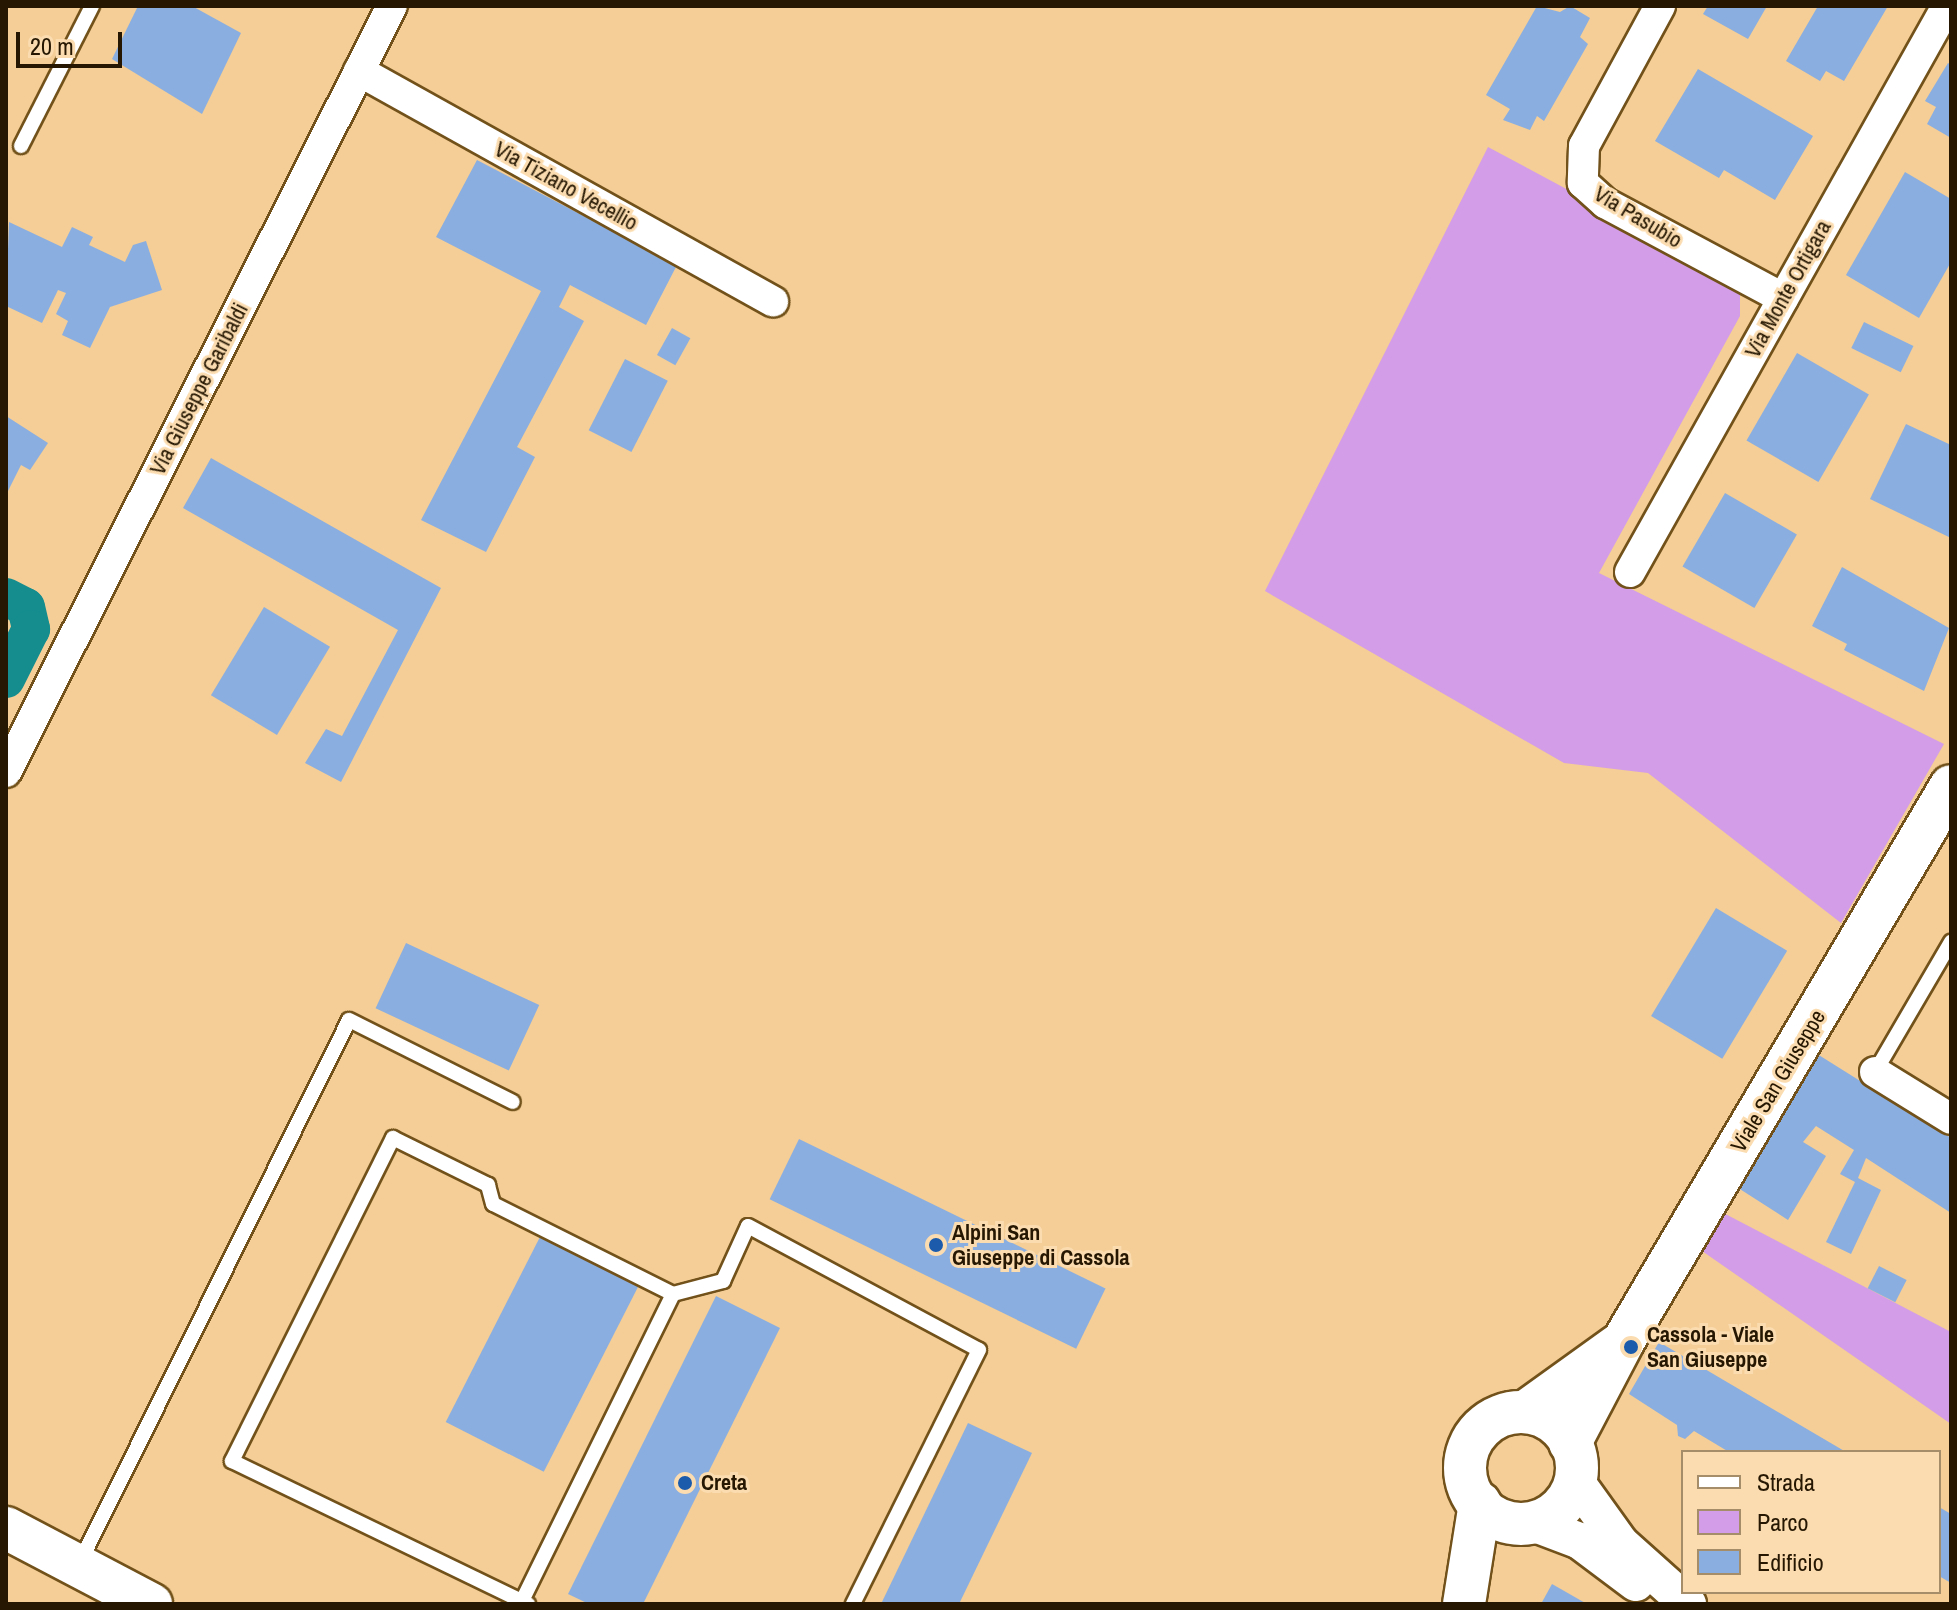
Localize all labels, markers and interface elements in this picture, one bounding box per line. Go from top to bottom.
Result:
scale bar [20,16,126,66]
text: 20 m [30,30,74,62]
street label: Via Tiziano Vecellio [490,136,642,236]
street label: Via Pasubio [1589,180,1687,254]
street label: Via Monte Ortigara [1739,216,1837,362]
street label: Via Giuseppe Garibaldi [144,299,254,479]
street label: Viale San Giuseppe [1725,1005,1831,1157]
place label: Alpini San Giuseppe di Cassola [952,1219,1129,1270]
marker: Alpini San Giuseppe di Cassola [927,1236,945,1254]
place label: Cassola - Viale San Giuseppe [1647,1321,1774,1372]
marker: Cassola - Viale San Giuseppe [1622,1338,1640,1356]
legend [1681,1450,1941,1594]
text: Strada [1757,1466,1815,1498]
place label: Creta [701,1470,747,1496]
marker: Creta [676,1474,694,1492]
text: Parco [1757,1506,1808,1538]
text: Edificio [1757,1546,1824,1578]

